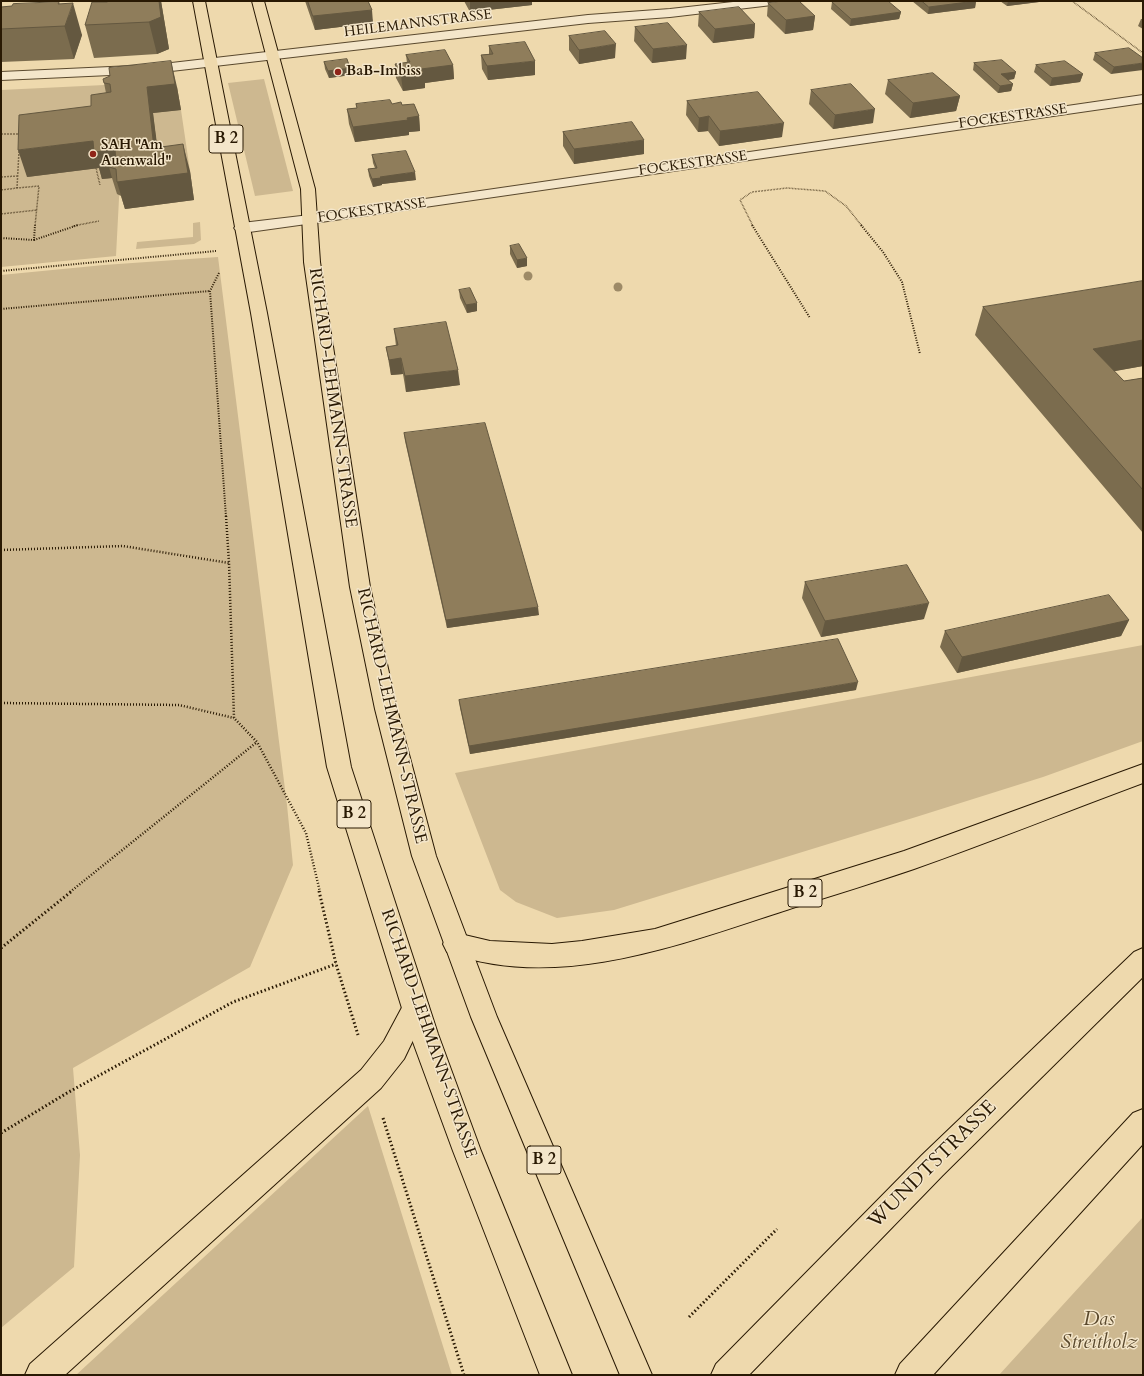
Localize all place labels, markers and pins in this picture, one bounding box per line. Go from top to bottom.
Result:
place label: BaB-Imbiss [346,64,421,80]
marker: BaB-Imbiss [333,67,343,77]
place label: SAH "Am Auenwald" [101,138,172,170]
marker: SAH "Am Auenwald" [88,149,98,159]

